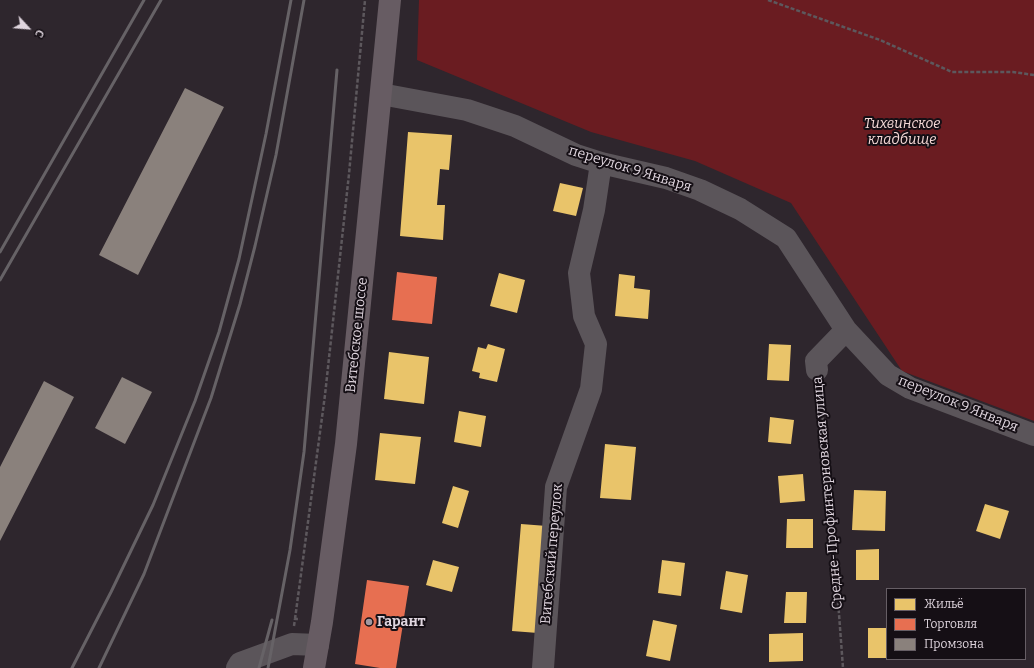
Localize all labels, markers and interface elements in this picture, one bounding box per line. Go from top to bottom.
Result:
north arrow [8,8,48,48]
text: С [32,27,47,39]
park label: Тихвинское кладбище [864,116,940,148]
street label: переулок 9 Января [566,142,694,196]
street label: Витебское шоссе [343,276,371,394]
street label: переулок 9 Января [896,372,1020,436]
street label: Средне-Профинтерновская улица [809,376,847,610]
street label: Витебский переулок [537,483,567,625]
legend [886,588,1026,660]
text: Жильё [924,597,964,611]
place label: Гарант [377,614,425,630]
marker: Гарант [364,617,374,627]
text: Торговля [924,617,977,631]
text: Промзона [924,637,984,651]

